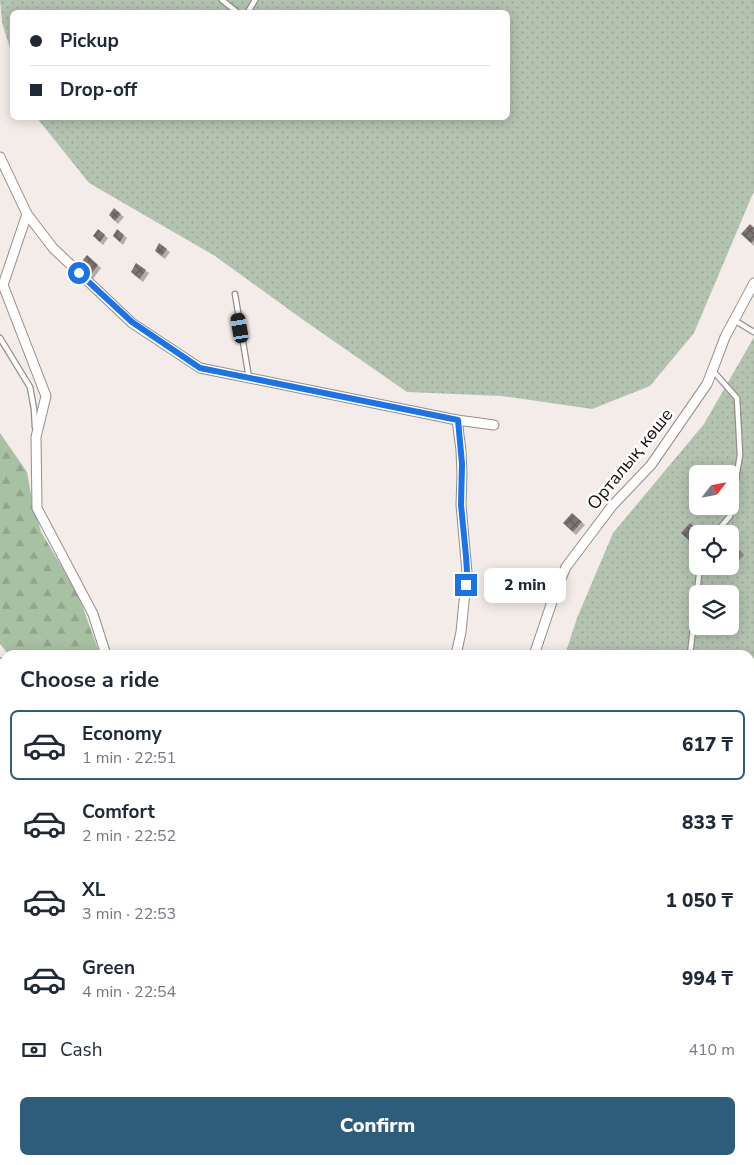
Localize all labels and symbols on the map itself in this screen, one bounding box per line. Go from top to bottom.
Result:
route start [68,262,90,284]
car [230,312,249,344]
street label: Орталық көше [582,403,678,515]
north arrow [689,465,739,515]
callout: 2 min [484,568,566,602]
route end [455,574,477,596]

